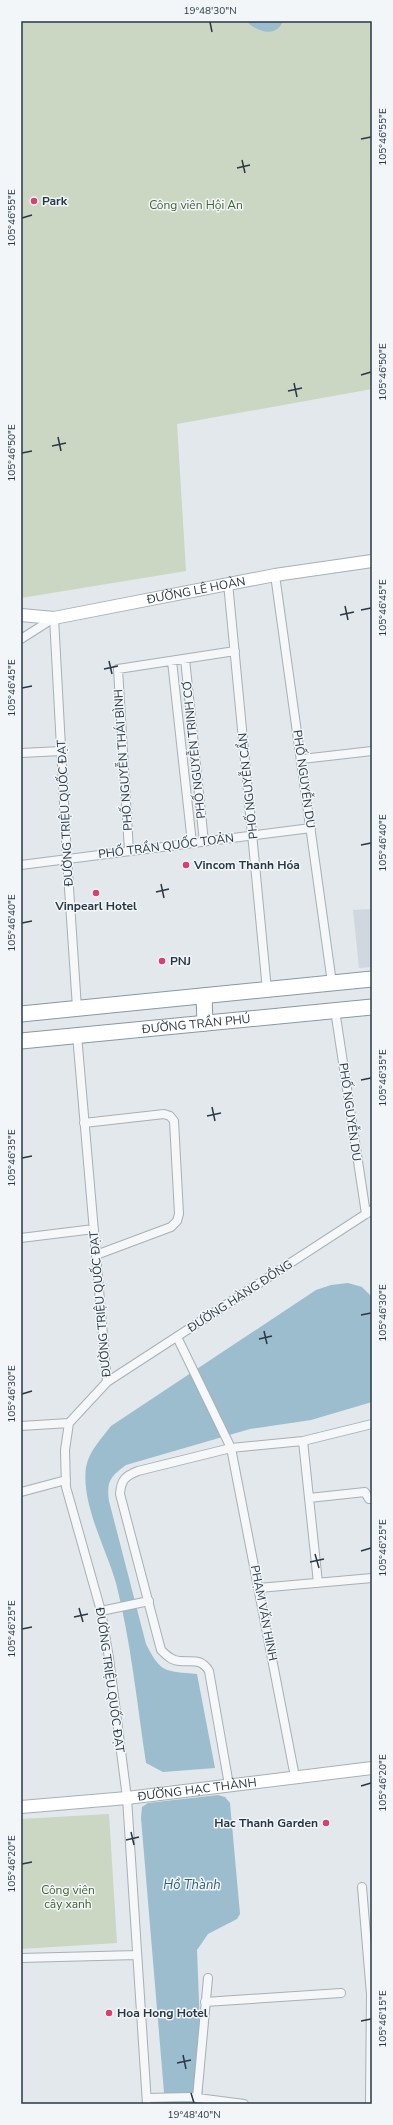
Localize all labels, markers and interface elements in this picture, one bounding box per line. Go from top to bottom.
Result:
text: 19°48'30"N [183,4,237,18]
text: 105°46'55"E [376,108,390,166]
text: 105°46'55"E [5,189,19,247]
place label: Park [42,193,68,209]
marker: Park [29,196,39,206]
park label: Công viên Hội An [149,197,243,213]
text: 105°46'50"E [376,343,390,401]
text: 105°46'50"E [5,424,19,482]
street label: ĐƯỜNG LÊ HOÀN [145,573,247,608]
text: 105°46'45"E [376,579,390,637]
text: 105°46'45"E [5,659,19,717]
street label: PHỐ NGUYỄN TRINH CƠ [178,680,209,820]
street label: PHỐ NGUYỄN THÁI BÌNH [109,689,136,832]
street label: PHỐ NGUYỄN DU [289,729,320,829]
street label: PHỐ NGUYỄN CẨN [233,732,262,840]
street label: ĐƯỜNG TRIỆU QUỐC ĐẠT [52,739,77,888]
text: 105°46'40"E [376,814,390,872]
street label: PHỐ TRẦN QUỐC TOẢN [97,829,235,862]
place label: Vincom Thanh Hóa [193,857,300,873]
marker: Vincom Thanh Hóa [181,860,191,870]
marker: Vinpearl Hotel [91,888,101,898]
text: 105°46'40"E [5,894,19,952]
place label: Vinpearl Hotel [54,898,137,914]
place label: PNJ [170,953,191,969]
marker: PNJ [157,956,167,966]
street label: ĐƯỜNG TRẦN PHÚ [140,1011,251,1037]
text: 105°46'35"E [376,1049,390,1107]
street label: PHỐ NGUYỄN DU [335,1062,366,1162]
text: 105°46'35"E [5,1129,19,1187]
street label: ĐƯỜNG TRIỆU QUỐC ĐẠT [85,1229,114,1379]
street label: ĐƯỜNG HÀNG ĐỒNG [183,1255,295,1336]
text: 105°46'30"E [376,1284,390,1342]
text: 105°46'30"E [5,1365,19,1423]
text: 105°46'25"E [376,1519,390,1577]
street label: PHẠM VĂN HINH [247,1564,281,1662]
text: 105°46'25"E [5,1600,19,1658]
street label: ĐƯỜNG TRIỆU QUỐC ĐẠT [92,1605,129,1755]
text: 105°46'20"E [376,1754,390,1812]
street label: ĐƯỜNG HẠC THÀNH [136,1774,257,1805]
place label: Hac Thanh Garden [214,1815,318,1831]
marker: Hac Thanh Garden [321,1818,331,1828]
text: 105°46'20"E [5,1835,19,1893]
water label: Hồ Thành [163,1876,221,1894]
park label: Công viên cây xanh [41,1882,95,1912]
text: 105°46'15"E [376,1990,390,2048]
place label: Hoa Hong Hotel [117,2005,208,2021]
marker: Hoa Hong Hotel [104,2008,114,2018]
text: 19°48'40"N [167,2108,221,2122]

